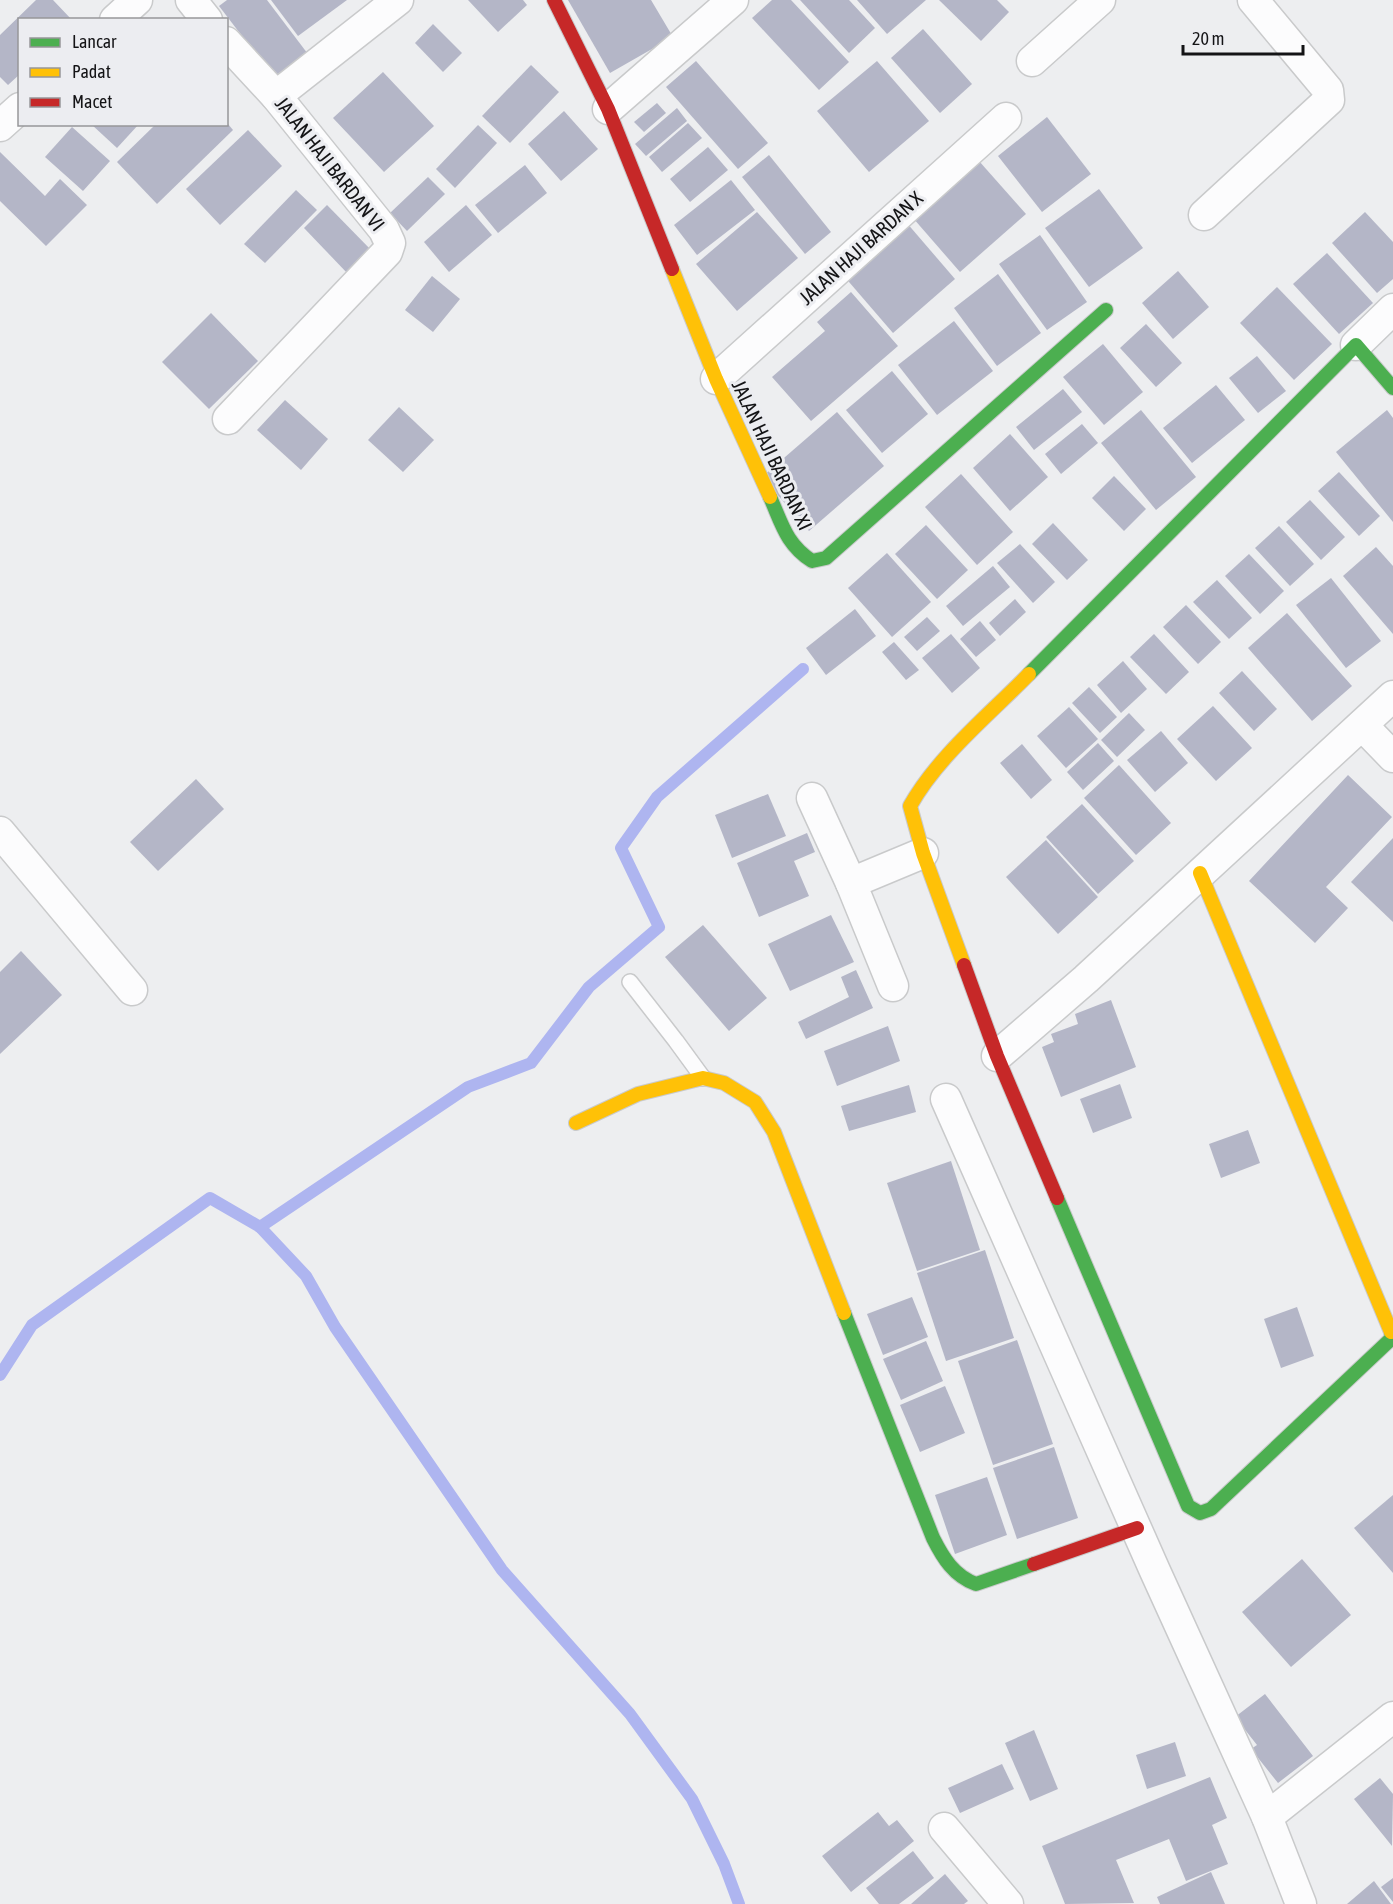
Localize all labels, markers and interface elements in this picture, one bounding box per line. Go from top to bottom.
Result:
legend [18,18,228,126]
scale bar [1183,18,1303,56]
text: 20 m [1192,28,1224,49]
text: Lancar [72,31,117,52]
text: Padat [72,61,111,82]
text: Macet [72,91,112,112]
street label: JALAN HAJI BARDAN VI [271,92,390,235]
street label: JALAN HAJI BARDAN X [794,186,927,309]
street label: JALAN HAJI BARDAN XI [728,376,817,533]

